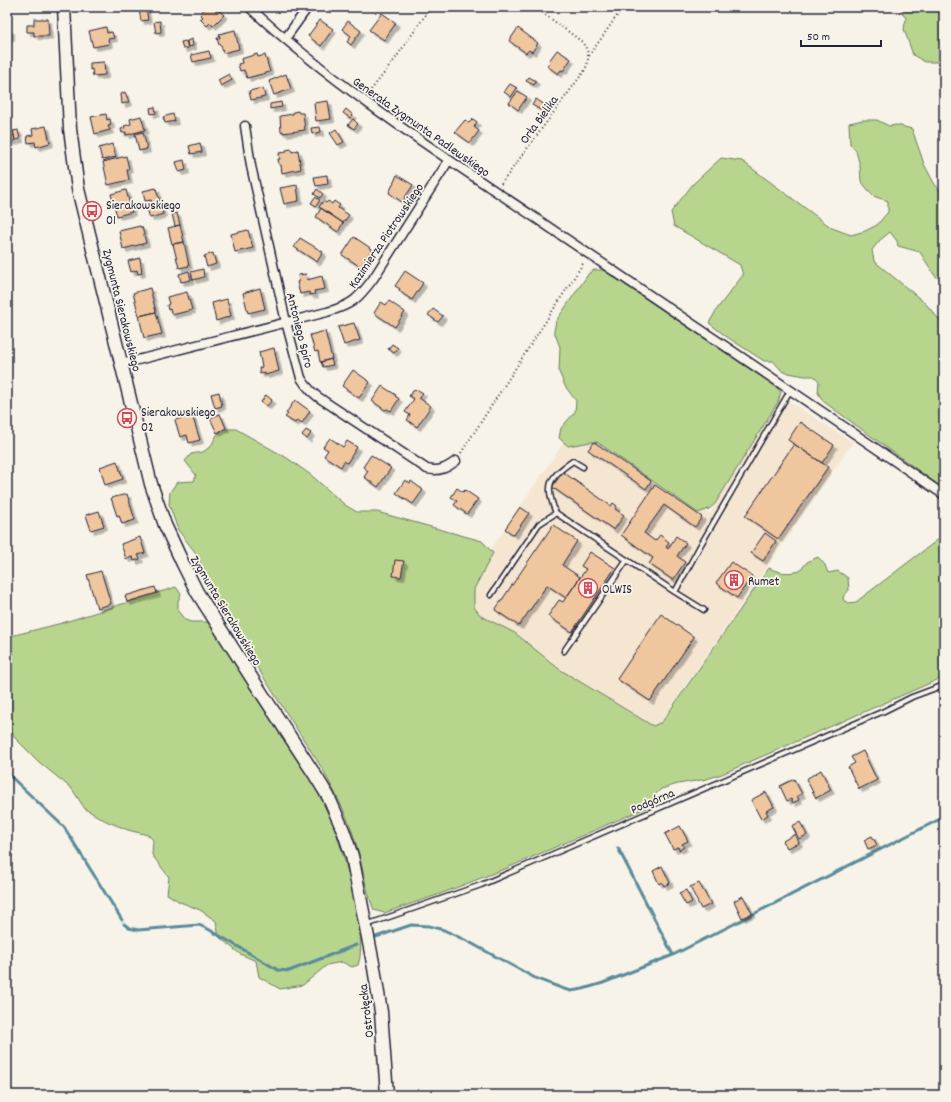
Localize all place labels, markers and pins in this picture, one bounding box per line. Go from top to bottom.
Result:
place label: Sierakowskiego 01 [106,197,181,231]
bus stop icon: Sierakowskiego 01 [81,200,103,222]
place label: Sierakowskiego 02 [141,404,216,438]
bus stop icon: Sierakowskiego 02 [116,407,138,429]
building icon: Rumet [723,569,745,591]
place label: Rumet [748,573,780,592]
building icon: OLWIS [577,577,599,599]
place label: OLWIS [602,581,632,600]

